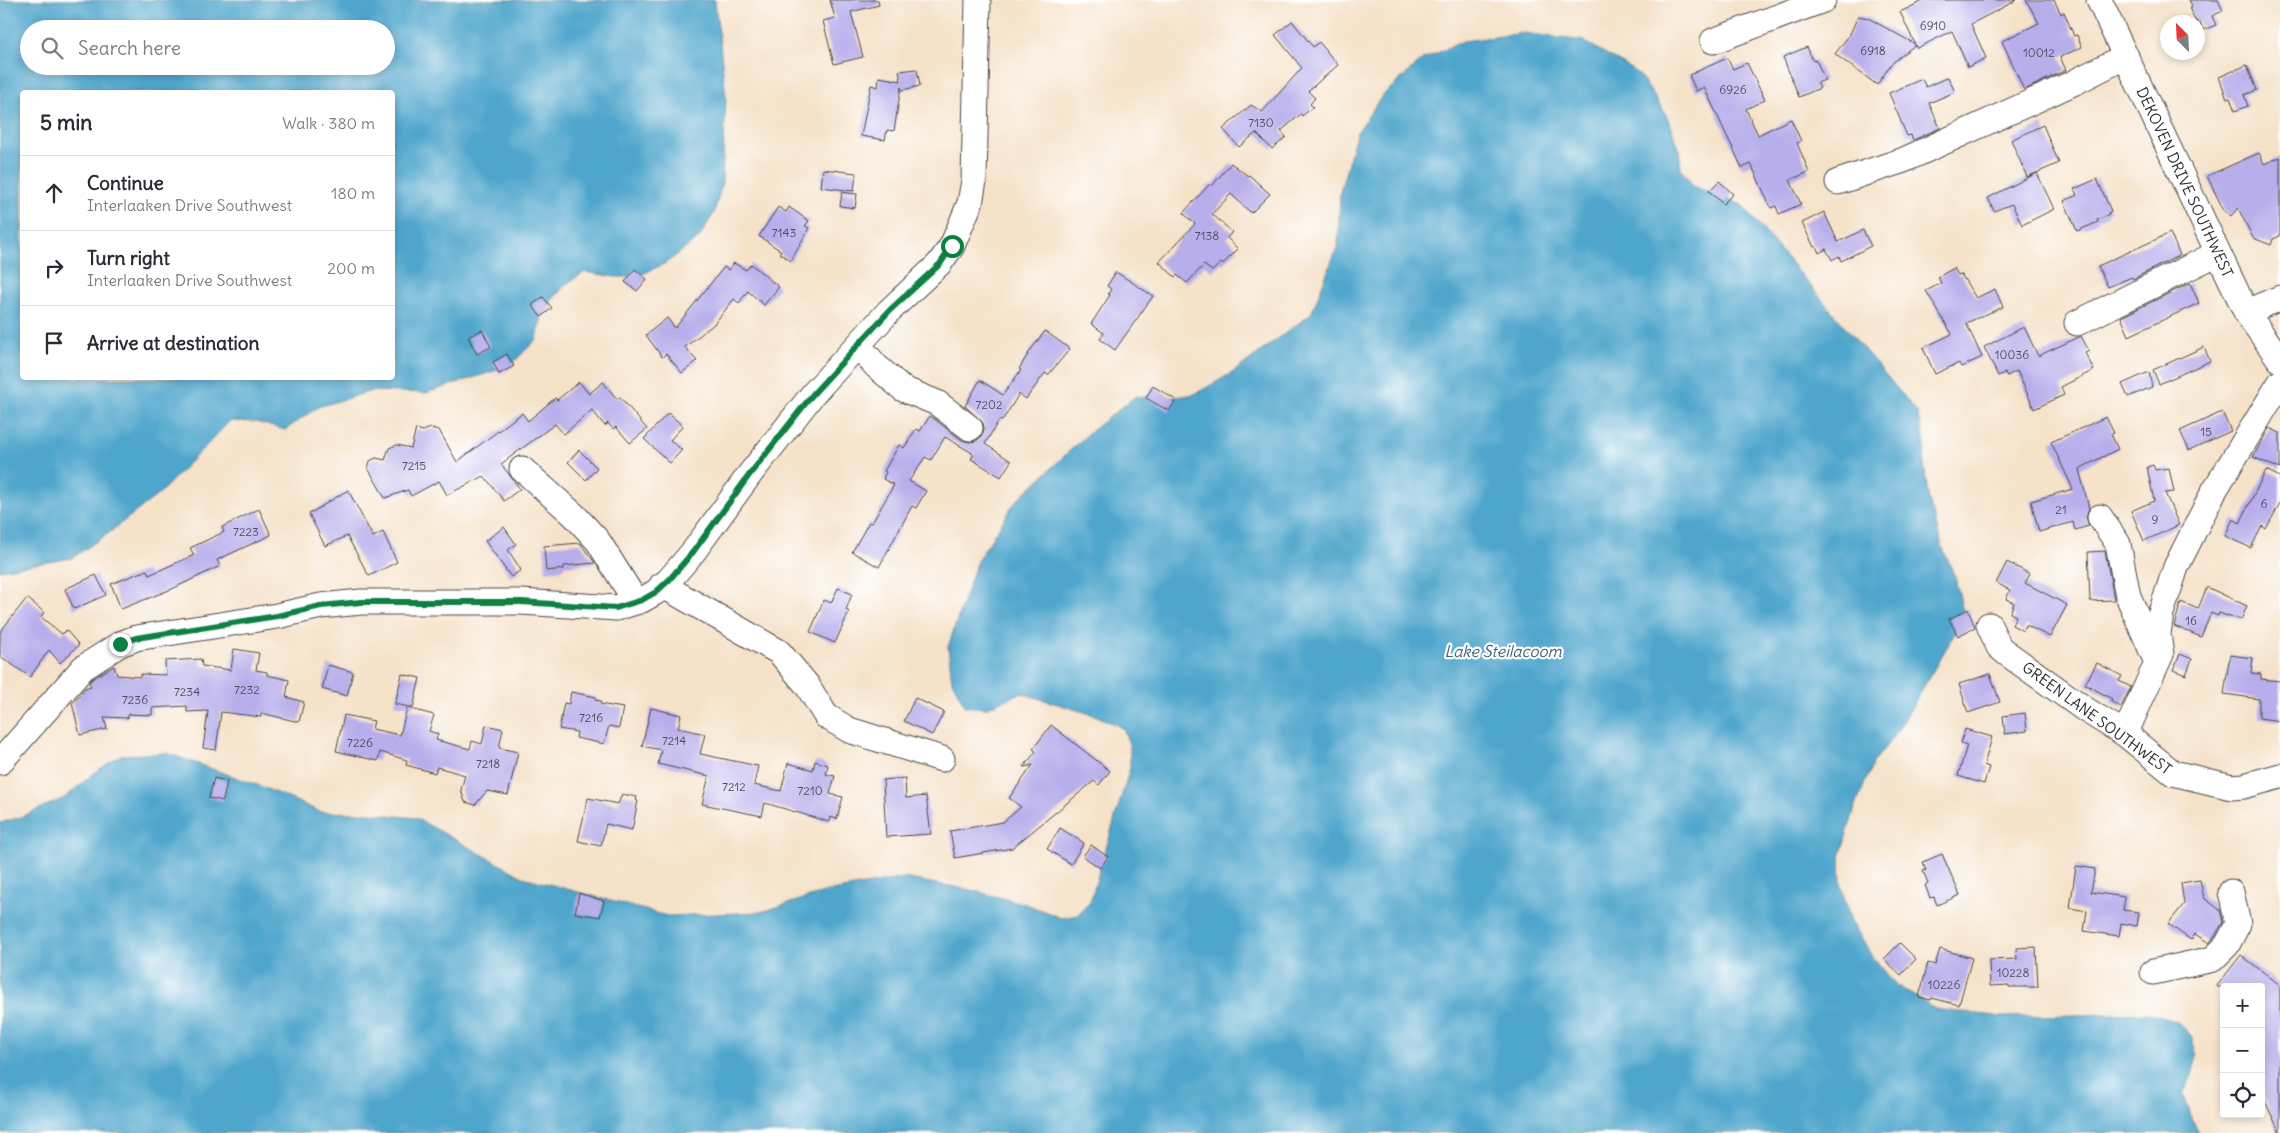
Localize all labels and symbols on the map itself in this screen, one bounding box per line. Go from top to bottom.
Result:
north arrow [2160,15,2205,60]
house number: 6910 [1920,18,1946,33]
house number: 6918 [1860,43,1886,58]
house number: 10012 [2023,45,2055,60]
house number: 6926 [1719,82,1747,97]
street label: DEKOVEN DRIVE SOUTHWEST [2132,84,2238,280]
house number: 7130 [1248,115,1274,130]
house number: 7143 [772,225,796,240]
house number: 7138 [1195,228,1219,243]
route start [941,235,964,258]
house number: 10036 [1995,347,2029,362]
house number: 7202 [976,397,1003,412]
house number: 15 [2200,424,2212,439]
house number: 7215 [402,458,426,473]
house number: 6 [2261,496,2268,511]
house number: 21 [2055,502,2067,517]
house number: 9 [2152,512,2159,527]
house number: 7223 [233,524,259,539]
house number: 16 [2185,613,2197,628]
route end [109,633,132,656]
water label: Lake Steilacoom [1445,641,1562,661]
street label: GREEN LANE SOUTHWEST [2019,657,2175,779]
house number: 7232 [234,682,260,697]
house number: 7234 [174,684,200,699]
house number: 7236 [122,692,148,707]
house number: 7216 [579,710,603,725]
house number: 7214 [662,733,686,748]
house number: 7226 [347,735,373,750]
house number: 7218 [476,756,500,771]
house number: 7212 [722,779,746,794]
house number: 7210 [797,783,823,798]
house number: 10228 [1997,965,2029,980]
house number: 10226 [1928,977,1960,992]

